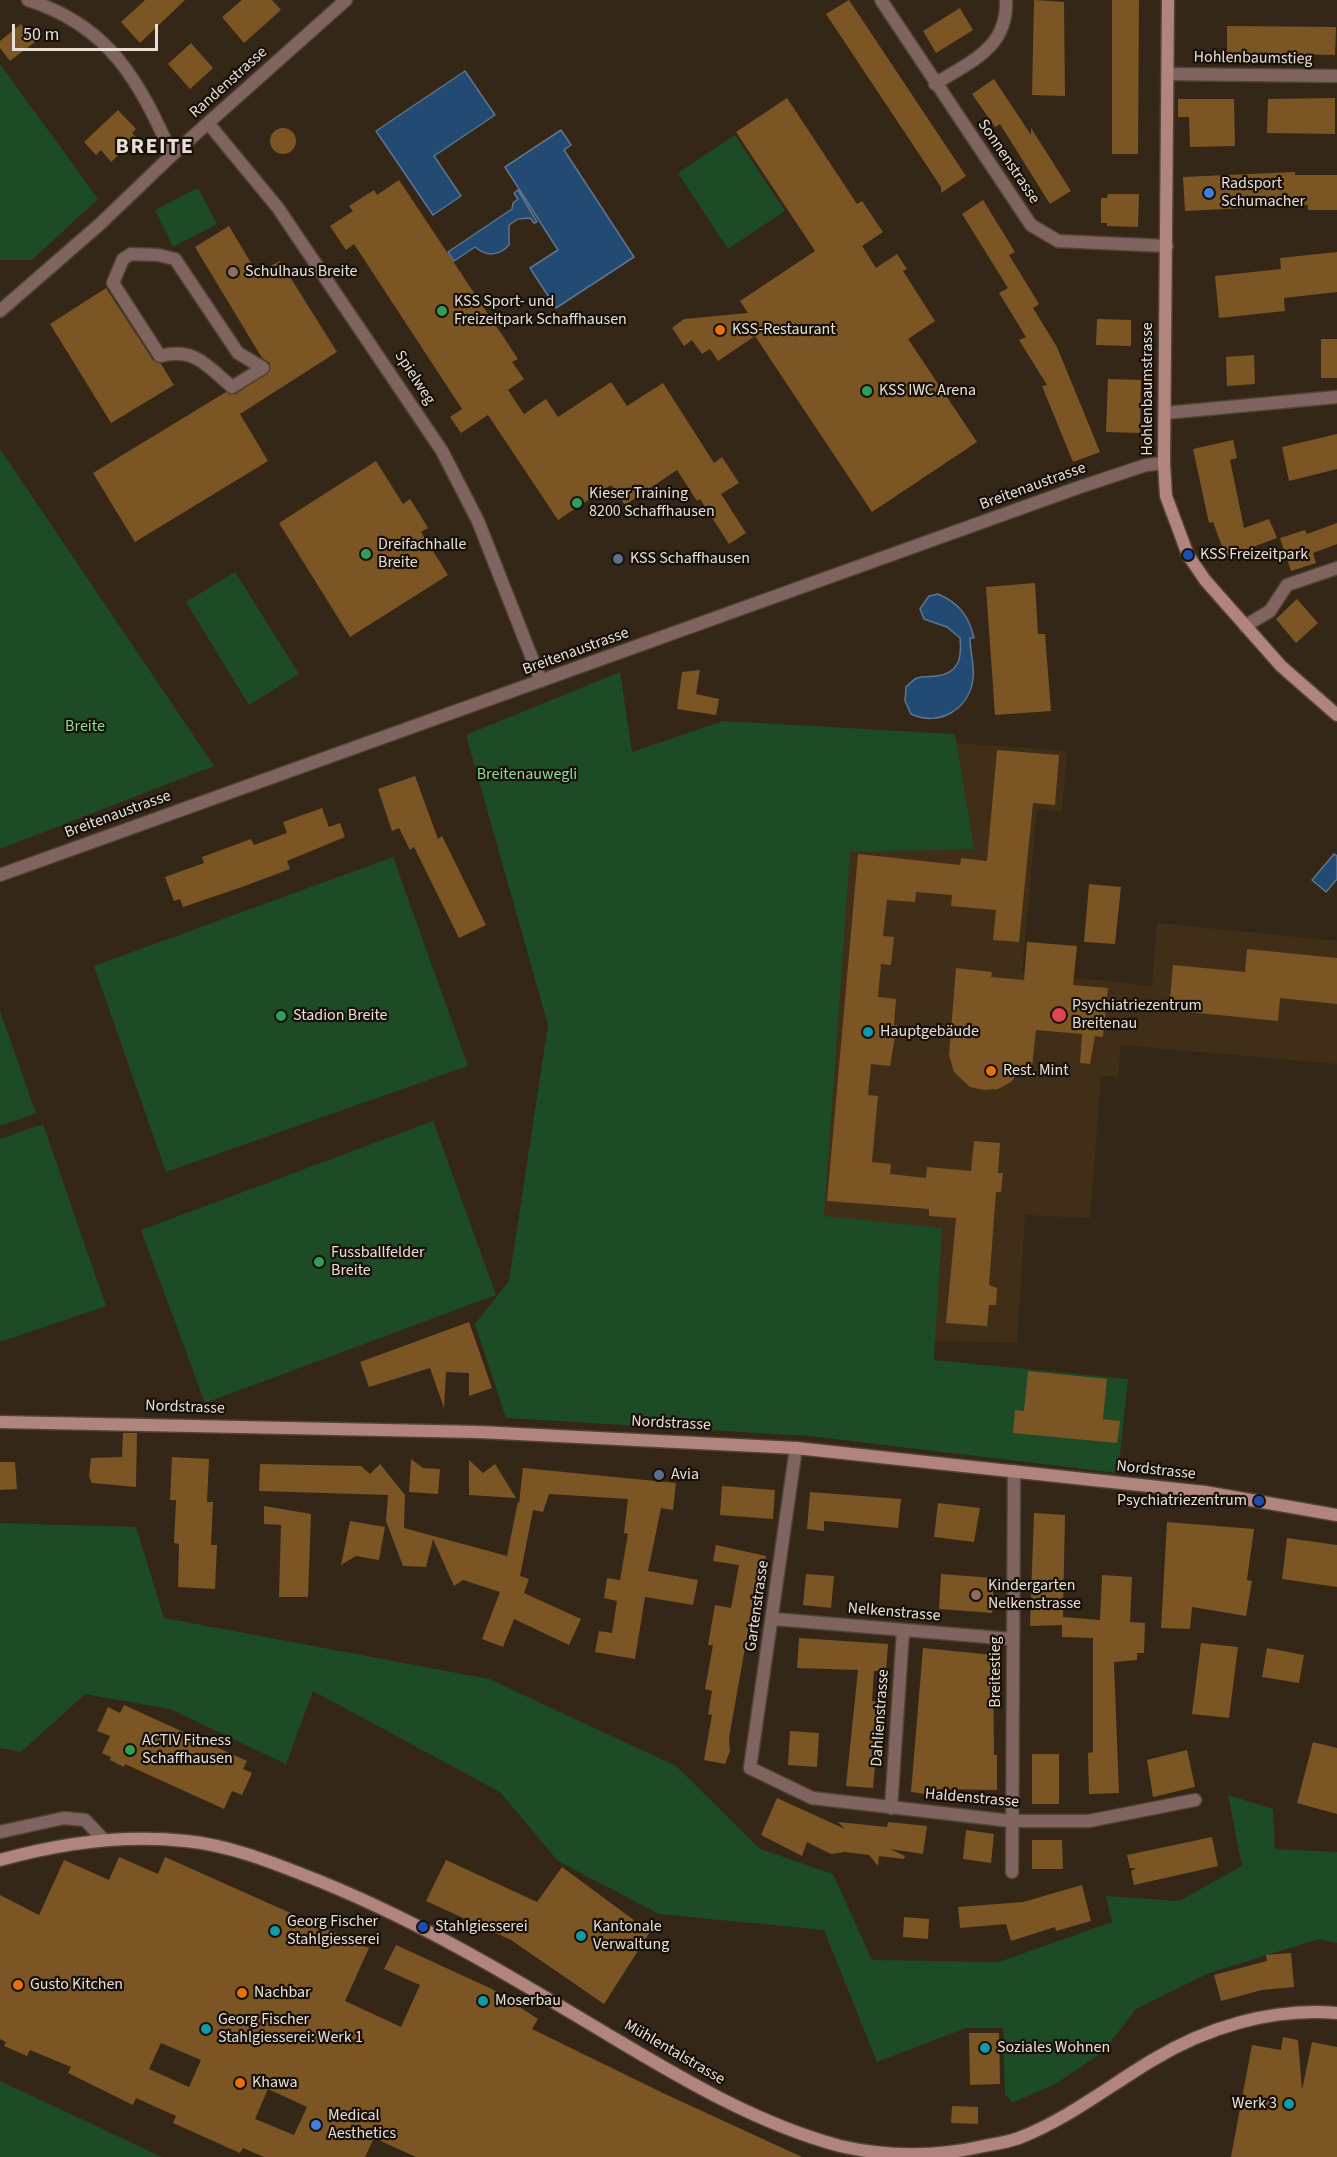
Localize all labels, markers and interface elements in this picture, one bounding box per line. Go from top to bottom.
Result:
scale bar [15,12,160,50]
text: 50 m [23,22,59,47]
street label: Randenstrasse [186,43,272,123]
street label: Hohlenbaumstieg [1193,48,1313,70]
street label: Sonnenstrasse [973,116,1043,208]
district label: BREITE [116,135,194,161]
place label: Radsport Schumacher [1221,174,1305,212]
marker: Radsport Schumacher [1202,186,1216,200]
place label: Schulhaus Breite [245,262,358,282]
marker: Schulhaus Breite [226,265,240,279]
place label: KSS Sport- und Freizeitpark Schaffhausen [454,292,627,330]
marker: KSS Sport- und Freizeitpark Schaffhausen [435,304,449,318]
place label: KSS-Restaurant [732,320,836,340]
street label: Hohlenbaumstrasse [1138,322,1158,456]
marker: KSS-Restaurant [713,323,727,337]
street label: Spielweg [389,347,439,409]
place label: KSS IWC Arena [879,381,976,401]
marker: KSS IWC Arena [860,384,874,398]
street label: Breitenaustrasse [977,459,1089,515]
place label: Kieser Training 8200 Schaffhausen [589,484,715,522]
marker: Kieser Training 8200 Schaffhausen [570,496,584,510]
place label: Dreifachhalle Breite [378,535,466,573]
place label: KSS Freizeitpark [1200,545,1308,565]
marker: Dreifachhalle Breite [359,547,373,561]
marker: KSS Freizeitpark [1181,548,1195,562]
place label: KSS Schaffhausen [630,549,750,569]
marker: KSS Schaffhausen [611,552,625,566]
street label: Breitenaustrasse [520,624,632,680]
park label: Breite [65,717,105,737]
park label: Breitenauwegli [477,765,577,785]
street label: Breitenaustrasse [62,787,174,843]
place label: Psychiatriezentrum Breitenau [1072,996,1202,1034]
place label: Stadion Breite [293,1006,388,1026]
marker: Psychiatriezentrum Breitenau [1050,1006,1068,1024]
marker: Stadion Breite [274,1009,288,1023]
place label: Hauptgebäude [880,1022,979,1042]
marker: Hauptgebäude [861,1025,875,1039]
place label: Rest. Mint [1003,1061,1069,1081]
marker: Rest. Mint [984,1064,998,1078]
place label: Fussballfelder Breite [331,1243,425,1281]
marker: Fussballfelder Breite [312,1255,326,1269]
street label: Nordstrasse [145,1397,225,1419]
street label: Nordstrasse [631,1412,711,1436]
street label: Nordstrasse [1115,1457,1197,1485]
place label: Avia [671,1465,699,1485]
marker: Avia [652,1468,666,1482]
place label: Psychiatriezentrum [1117,1491,1247,1511]
marker: Psychiatriezentrum [1252,1494,1266,1508]
street label: Gartenstrasse [742,1559,774,1653]
place label: Kindergarten Nelkenstrasse [988,1576,1081,1614]
marker: Kindergarten Nelkenstrasse [969,1588,983,1602]
street label: Nelkenstrasse [847,1599,941,1627]
street label: Breitestieg [986,1636,1006,1708]
street label: Dahlienstrasse [868,1669,894,1767]
place label: ACTIV Fitness Schaffhausen [142,1731,233,1769]
marker: ACTIV Fitness Schaffhausen [123,1743,137,1757]
street label: Haldenstrasse [924,1785,1020,1813]
place label: Georg Fischer Stahlgiesserei [287,1912,380,1950]
place label: Stahlgiesserei [435,1917,528,1937]
place label: Kantonale Verwaltung [593,1917,669,1955]
marker: Stahlgiesserei [416,1920,430,1934]
marker: Georg Fischer Stahlgiesserei [268,1924,282,1938]
marker: Kantonale Verwaltung [574,1929,588,1943]
place label: Gusto Kitchen [30,1975,123,1995]
marker: Gusto Kitchen [11,1978,25,1992]
place label: Nachbar [254,1983,311,2003]
marker: Nachbar [235,1986,249,2000]
place label: Moserbau [495,1991,561,2011]
marker: Moserbau [476,1994,490,2008]
place label: Georg Fischer Stahlgiesserei: Werk 1 [218,2010,363,2048]
street label: Mühlentalstrasse [620,2016,728,2090]
marker: Georg Fischer Stahlgiesserei: Werk 1 [199,2022,213,2036]
place label: Soziales Wohnen [997,2038,1110,2058]
marker: Soziales Wohnen [978,2041,992,2055]
place label: Khawa [252,2073,297,2093]
marker: Khawa [233,2076,247,2090]
place label: Werk 3 [1232,2094,1277,2114]
marker: Werk 3 [1282,2097,1296,2111]
place label: Medical Aesthetics [328,2106,396,2144]
marker: Medical Aesthetics [309,2118,323,2132]

